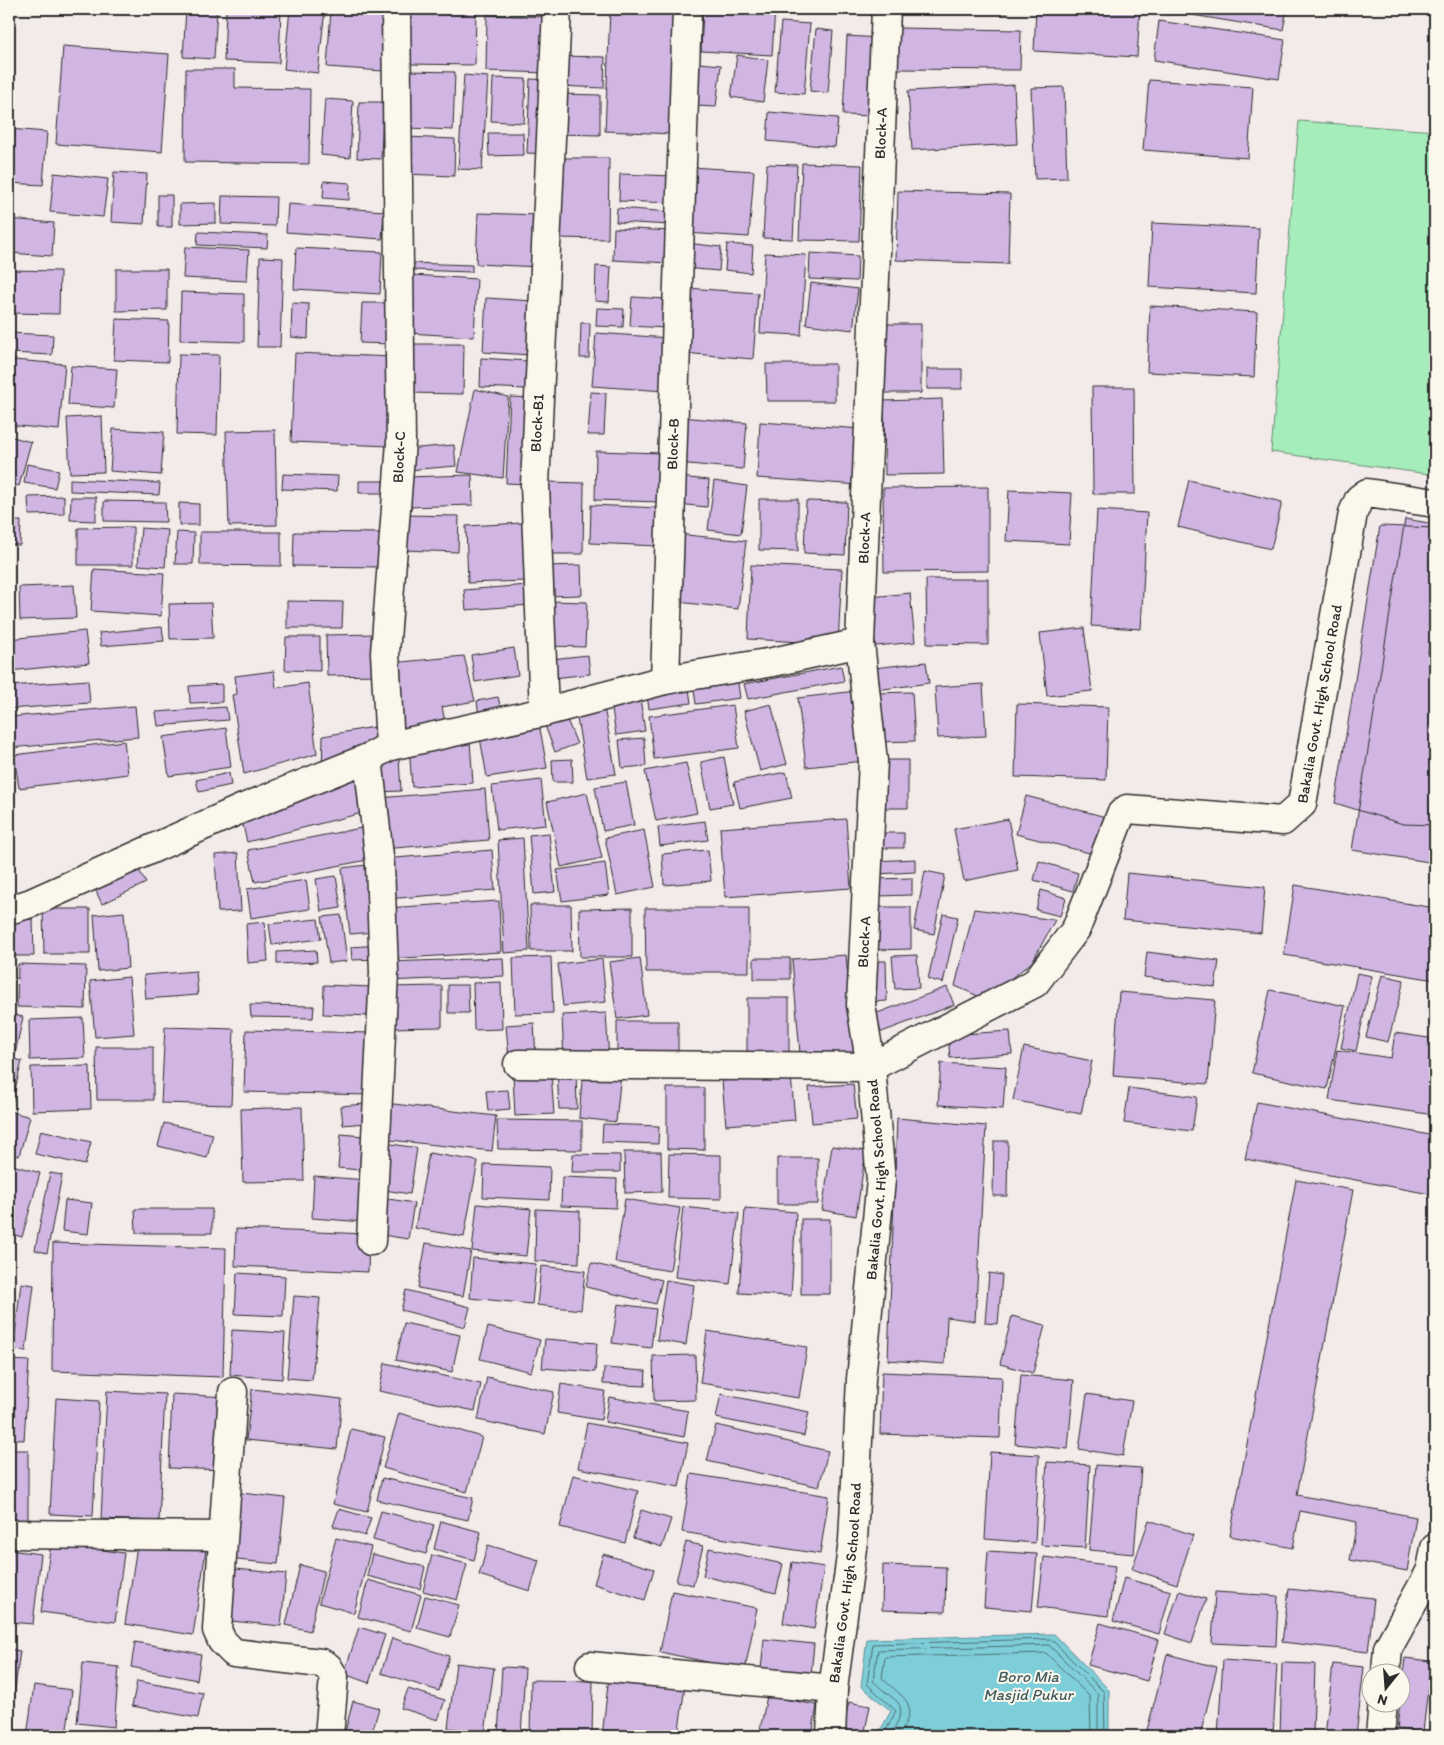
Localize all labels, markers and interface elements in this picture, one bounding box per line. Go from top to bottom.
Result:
street label: Block-A [871,107,891,160]
street label: Block-B1 [526,393,548,453]
street label: Block-B [663,418,683,470]
street label: Block-C [389,430,409,483]
street label: Block-A [854,511,874,564]
street label: Bakalia Govt. High School Road [1293,602,1346,805]
street label: Block-A [854,915,874,968]
street label: Bakalia Govt. High School Road [862,1078,890,1281]
street label: Bakalia Govt. High School Road [825,1481,865,1684]
north arrow [1362,1662,1412,1712]
water label: Boro Mia Masjid Pukur [983,1667,1075,1704]
text: N [1375,1690,1389,1709]

